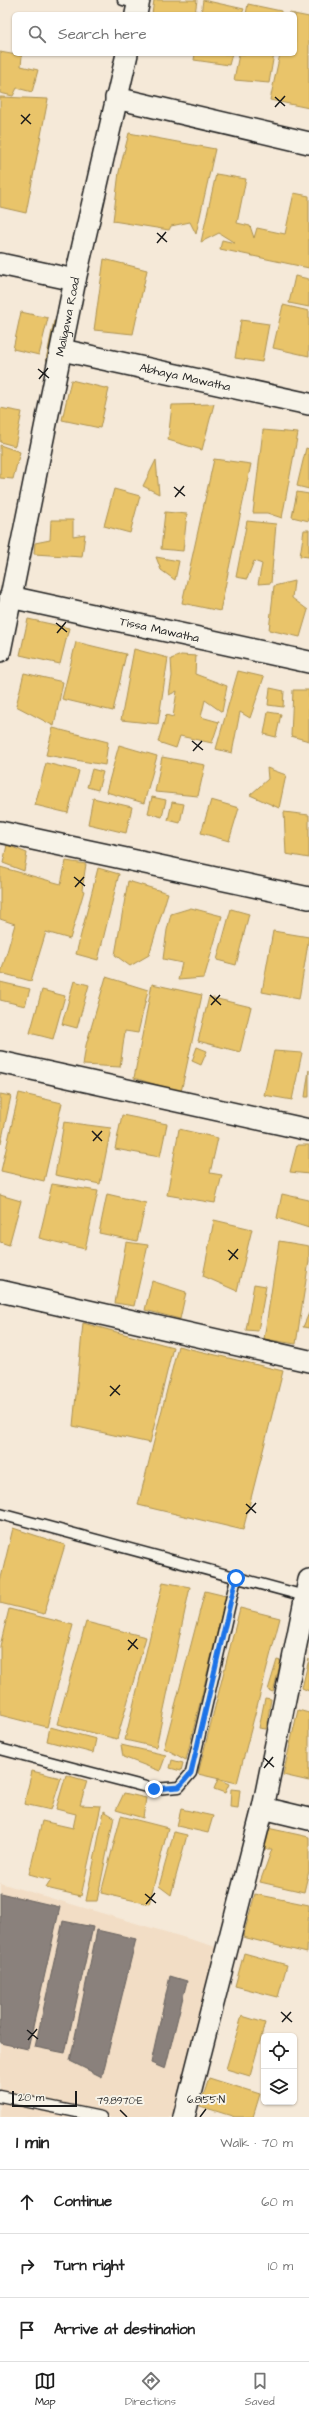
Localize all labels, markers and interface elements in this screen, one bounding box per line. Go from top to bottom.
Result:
search box [12,12,297,56]
icon: search [26,23,48,45]
text: Search here [58,24,147,45]
street label: Maligawa Road [52,276,84,358]
street label: Abhaya Mawatha [138,359,232,396]
street label: Tissa Mawatha [118,613,201,647]
route start [227,1569,245,1587]
route end [145,1780,163,1798]
map controls [261,2033,297,2105]
button: locate [261,2033,297,2069]
button: layers [261,2069,297,2105]
scale bar [12,2089,77,2108]
text: 20 m [18,2090,44,2105]
text: 6.8155°N [187,2093,225,2107]
text: 79.8970°E [97,2094,143,2108]
text: 1 min [16,2131,49,2155]
text: Walk · 70 m [220,2134,293,2152]
icon: ahead [16,2191,38,2213]
text: Continue [54,2191,112,2212]
text: 60 m [261,2193,293,2211]
icon: right [16,2255,38,2277]
text: Turn right [54,2255,125,2276]
text: 10 m [268,2257,293,2275]
icon: arrive [16,2319,38,2341]
text: Arrive at destination [54,2319,195,2340]
tab: Map [34,2370,56,2409]
tab: Directions [125,2370,176,2409]
tab: Saved [245,2370,275,2409]

